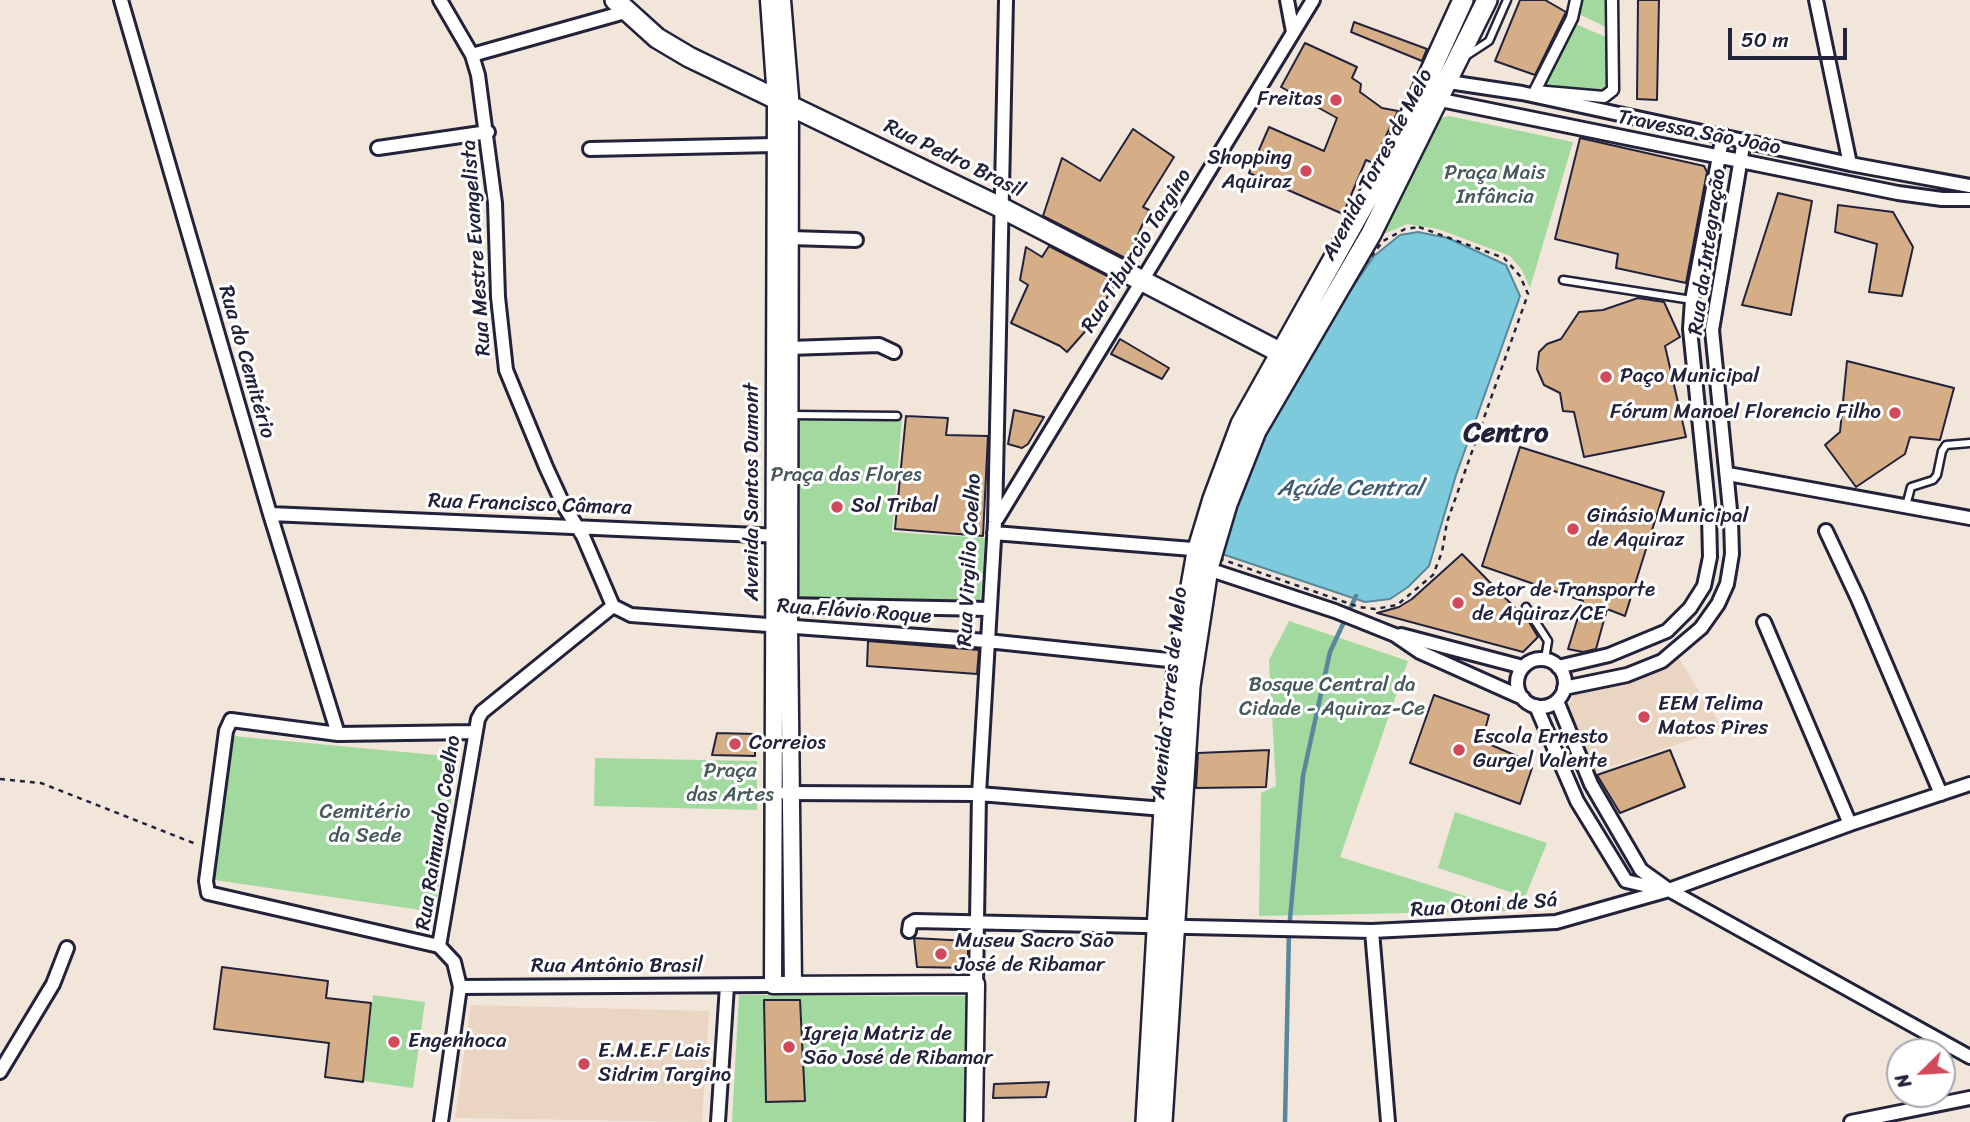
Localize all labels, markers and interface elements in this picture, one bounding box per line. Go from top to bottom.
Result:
scale bar [1732,14,1851,58]
text: 50 m [1741,21,1789,59]
street label: Avenida Torres de Melo [1317,65,1439,265]
place label: Freitas [1257,87,1322,113]
marker: Freitas [1328,92,1344,108]
street label: Travessa São João [1615,105,1783,161]
street label: Rua Pedro Brasil [880,114,1028,204]
street label: Rua Mestre Evangelista [457,139,497,357]
place label: Shopping Aquiraz [1207,146,1292,196]
park label: Praça Mais Infância [1444,161,1546,211]
marker: Shopping Aquiraz [1298,163,1314,179]
street label: Rua Tiburcio Targino [1076,164,1198,338]
street label: Rua da Integração [1684,167,1732,337]
street label: Rua do Cemitério [212,283,280,441]
place label: Paço Municipal [1620,364,1759,390]
marker: Paço Municipal [1598,369,1614,385]
street label: Avenida Santos Dumont [740,383,766,601]
place label: Fórum Manoel Florencio Filho [1610,400,1881,426]
marker: Fórum Manoel Florencio Filho [1887,405,1903,421]
district label: Centro [1464,417,1548,451]
park label: Praça das Flores [770,463,922,489]
street label: Rua Virgilio Coelho [953,473,987,647]
water label: Açúde Central [1278,475,1422,503]
street label: Rua Francisco Câmara [428,489,632,521]
place label: Sol Tribal [851,494,938,520]
marker: Sol Tribal [829,499,845,515]
place label: Ginásio Municipal de Aquiraz [1587,504,1748,554]
marker: Ginásio Municipal de Aquiraz [1565,521,1581,537]
place label: Setor de Transporte de Aquiraz/CE [1472,578,1655,628]
street label: Avenida Torres de Melo [1146,586,1194,800]
street label: Rua Flávio Roque [776,594,932,630]
marker: Setor de Transporte de Aquiraz/CE [1450,595,1466,611]
park label: Bosque Central da Cidade - Aquiraz-Ce [1239,673,1425,723]
place label: EEM Telima Matos Pires [1658,692,1768,742]
marker: EEM Telima Matos Pires [1636,709,1652,725]
place label: Escola Ernesto Gurgel Valente [1473,725,1608,775]
place label: Correios [749,731,826,757]
street label: Rua Raimundo Coelho [411,734,467,932]
marker: Correios [727,736,743,752]
marker: Escola Ernesto Gurgel Valente [1451,742,1467,758]
park label: Praça das Artes [686,759,774,809]
park label: Cemitério da Sede [320,800,410,850]
street label: Rua Otoni de Sá [1410,888,1558,924]
place label: Museu Sacro São José de Ribamar [955,929,1114,979]
marker: Museu Sacro São José de Ribamar [933,946,949,962]
street label: Rua Antônio Brasil [531,954,703,980]
place label: Igreja Matriz de São José de Ribamar [803,1022,993,1072]
place label: Engenhoca [408,1029,506,1055]
marker: Engenhoca [386,1034,402,1050]
north arrow [1886,1038,1956,1108]
place label: E.M.E.F Lais Sidrim Targino [598,1039,731,1089]
marker: Igreja Matriz de São José de Ribamar [781,1039,797,1055]
marker: E.M.E.F Lais Sidrim Targino [576,1056,592,1072]
text: N [1885,1068,1921,1094]

